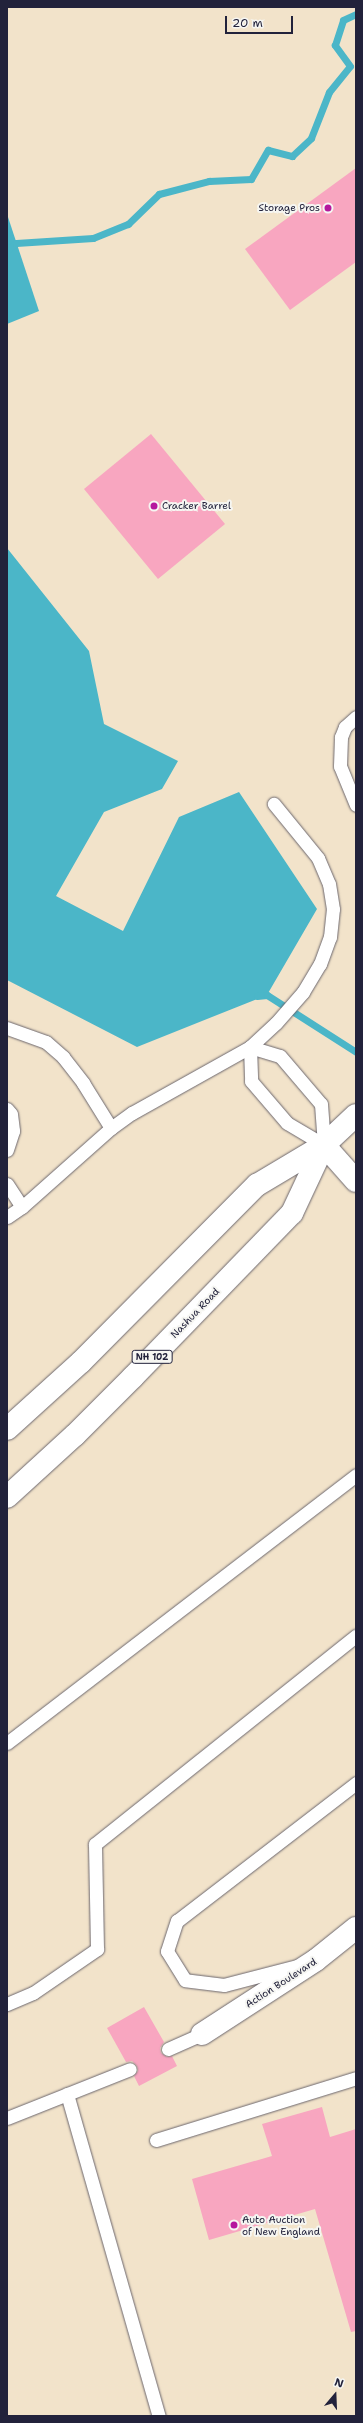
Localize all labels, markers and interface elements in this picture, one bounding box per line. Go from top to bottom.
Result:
scale bar [227,8,295,34]
text: 20 m [232,15,263,31]
place label: Storage Pros [258,202,320,214]
marker: Storage Pros [323,203,333,213]
place label: Cracker Barrel [162,500,231,512]
marker: Cracker Barrel [149,501,159,511]
street label: Nashua Road [168,1285,222,1341]
road number: NH 102 [131,1350,173,1364]
street label: Action Boulevard [243,1955,319,2011]
place label: Auto Auction of New England [242,2213,320,2236]
marker: Auto Auction of New England [229,2220,239,2230]
north arrow [315,2375,355,2415]
text: N [333,2375,346,2392]

